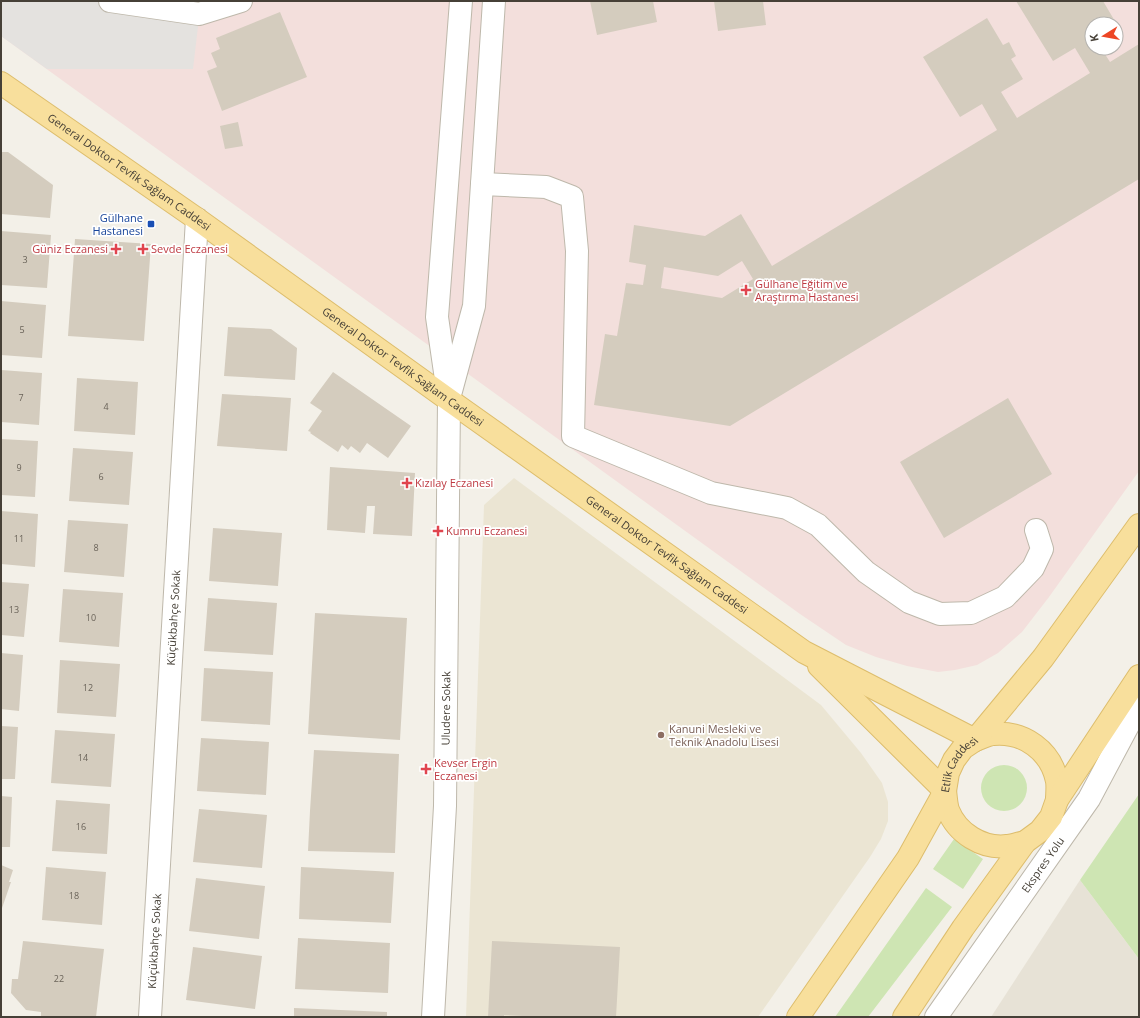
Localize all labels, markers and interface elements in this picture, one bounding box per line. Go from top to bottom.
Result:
north arrow [1084,16,1124,56]
text: K [1086,32,1102,43]
street label: General Doktor Tevfik Sağlam Caddesi [45,110,214,234]
place label: Gülhane Hastanesi [93,210,143,238]
marker: Gülhane Hastanesi [146,219,156,229]
place label: Güniz Eczanesi [32,241,108,256]
place label: Sevde Eczanesi [151,241,228,256]
marker: Güniz Eczanesi [111,244,121,254]
marker: Sevde Eczanesi [138,244,148,254]
house number: 3 [22,253,28,266]
place label: Gülhane Eğitim ve Araştırma Hastanesi [755,276,859,304]
marker: Gülhane Eğitim ve Araştırma Hastanesi [740,284,752,296]
street label: General Doktor Tevfik Sağlam Caddesi [319,303,487,429]
house number: 5 [19,323,25,336]
house number: 7 [18,391,24,404]
house number: 4 [103,400,109,413]
house number: 9 [16,461,22,474]
house number: 6 [98,470,104,483]
place label: Kızılay Eczanesi [415,475,493,490]
marker: Kızılay Eczanesi [402,478,412,488]
street label: General Doktor Tevfik Sağlam Caddesi [583,492,751,617]
place label: Kumru Eczanesi [446,523,527,538]
marker: Kumru Eczanesi [433,526,443,536]
house number: 11 [14,532,24,545]
house number: 8 [93,541,99,554]
street label: Küçükbahçe Sokak [163,569,183,666]
house number: 13 [9,603,19,616]
house number: 10 [86,611,96,624]
street label: Uludere Sokak [438,671,453,746]
house number: 12 [83,681,93,694]
place label: Kanuni Mesleki ve Teknik Anadolu Lisesi [669,721,779,749]
marker: Kanuni Mesleki ve Teknik Anadolu Lisesi [656,730,666,740]
street label: Etlik Caddesi [937,734,981,794]
house number: 14 [78,751,88,764]
place label: Kevser Ergin Eczanesi [434,755,497,783]
marker: Kevser Ergin Eczanesi [421,764,431,774]
house number: 16 [76,820,86,833]
street label: Ekspres Yolu [1018,834,1067,895]
house number: 18 [69,889,79,902]
street label: Küçükbahçe Sokak [144,893,164,989]
house number: 22 [54,972,64,985]

